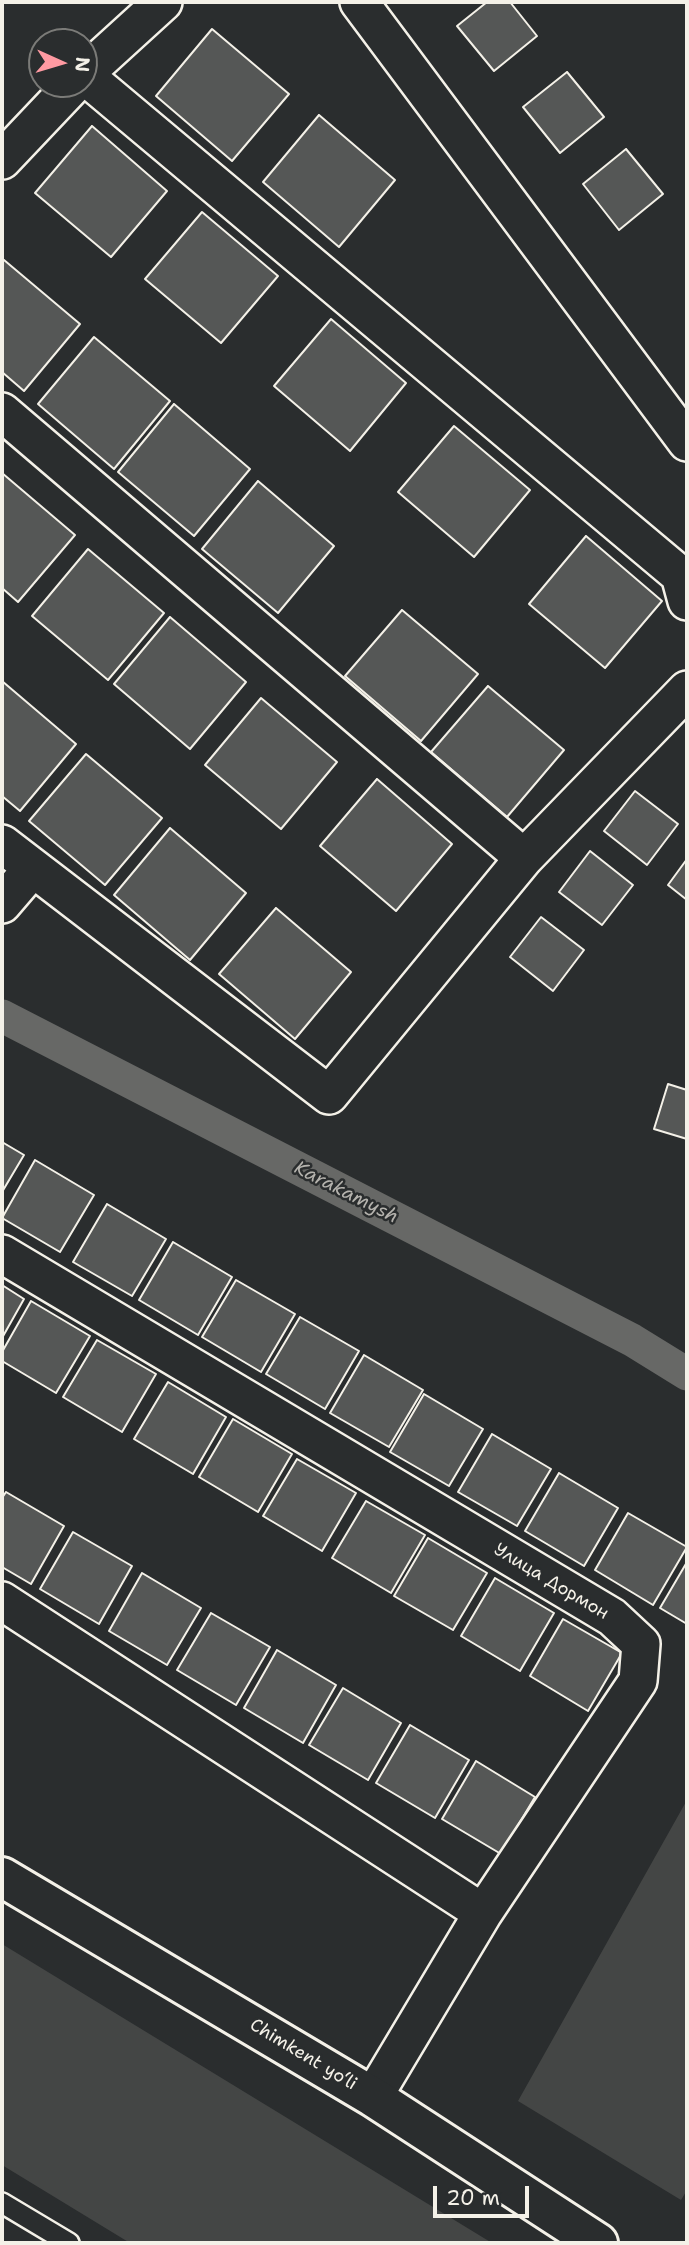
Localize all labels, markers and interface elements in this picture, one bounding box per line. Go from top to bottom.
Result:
north arrow [28,28,98,98]
text: N [69,56,95,73]
water label: Karakamysh [290,1157,402,1229]
street label: Улица Дормон [490,1539,612,1625]
street label: Chimkent yo‘li [245,2015,361,2095]
scale bar [437,2172,533,2216]
text: 20 m [446,2184,500,2212]

